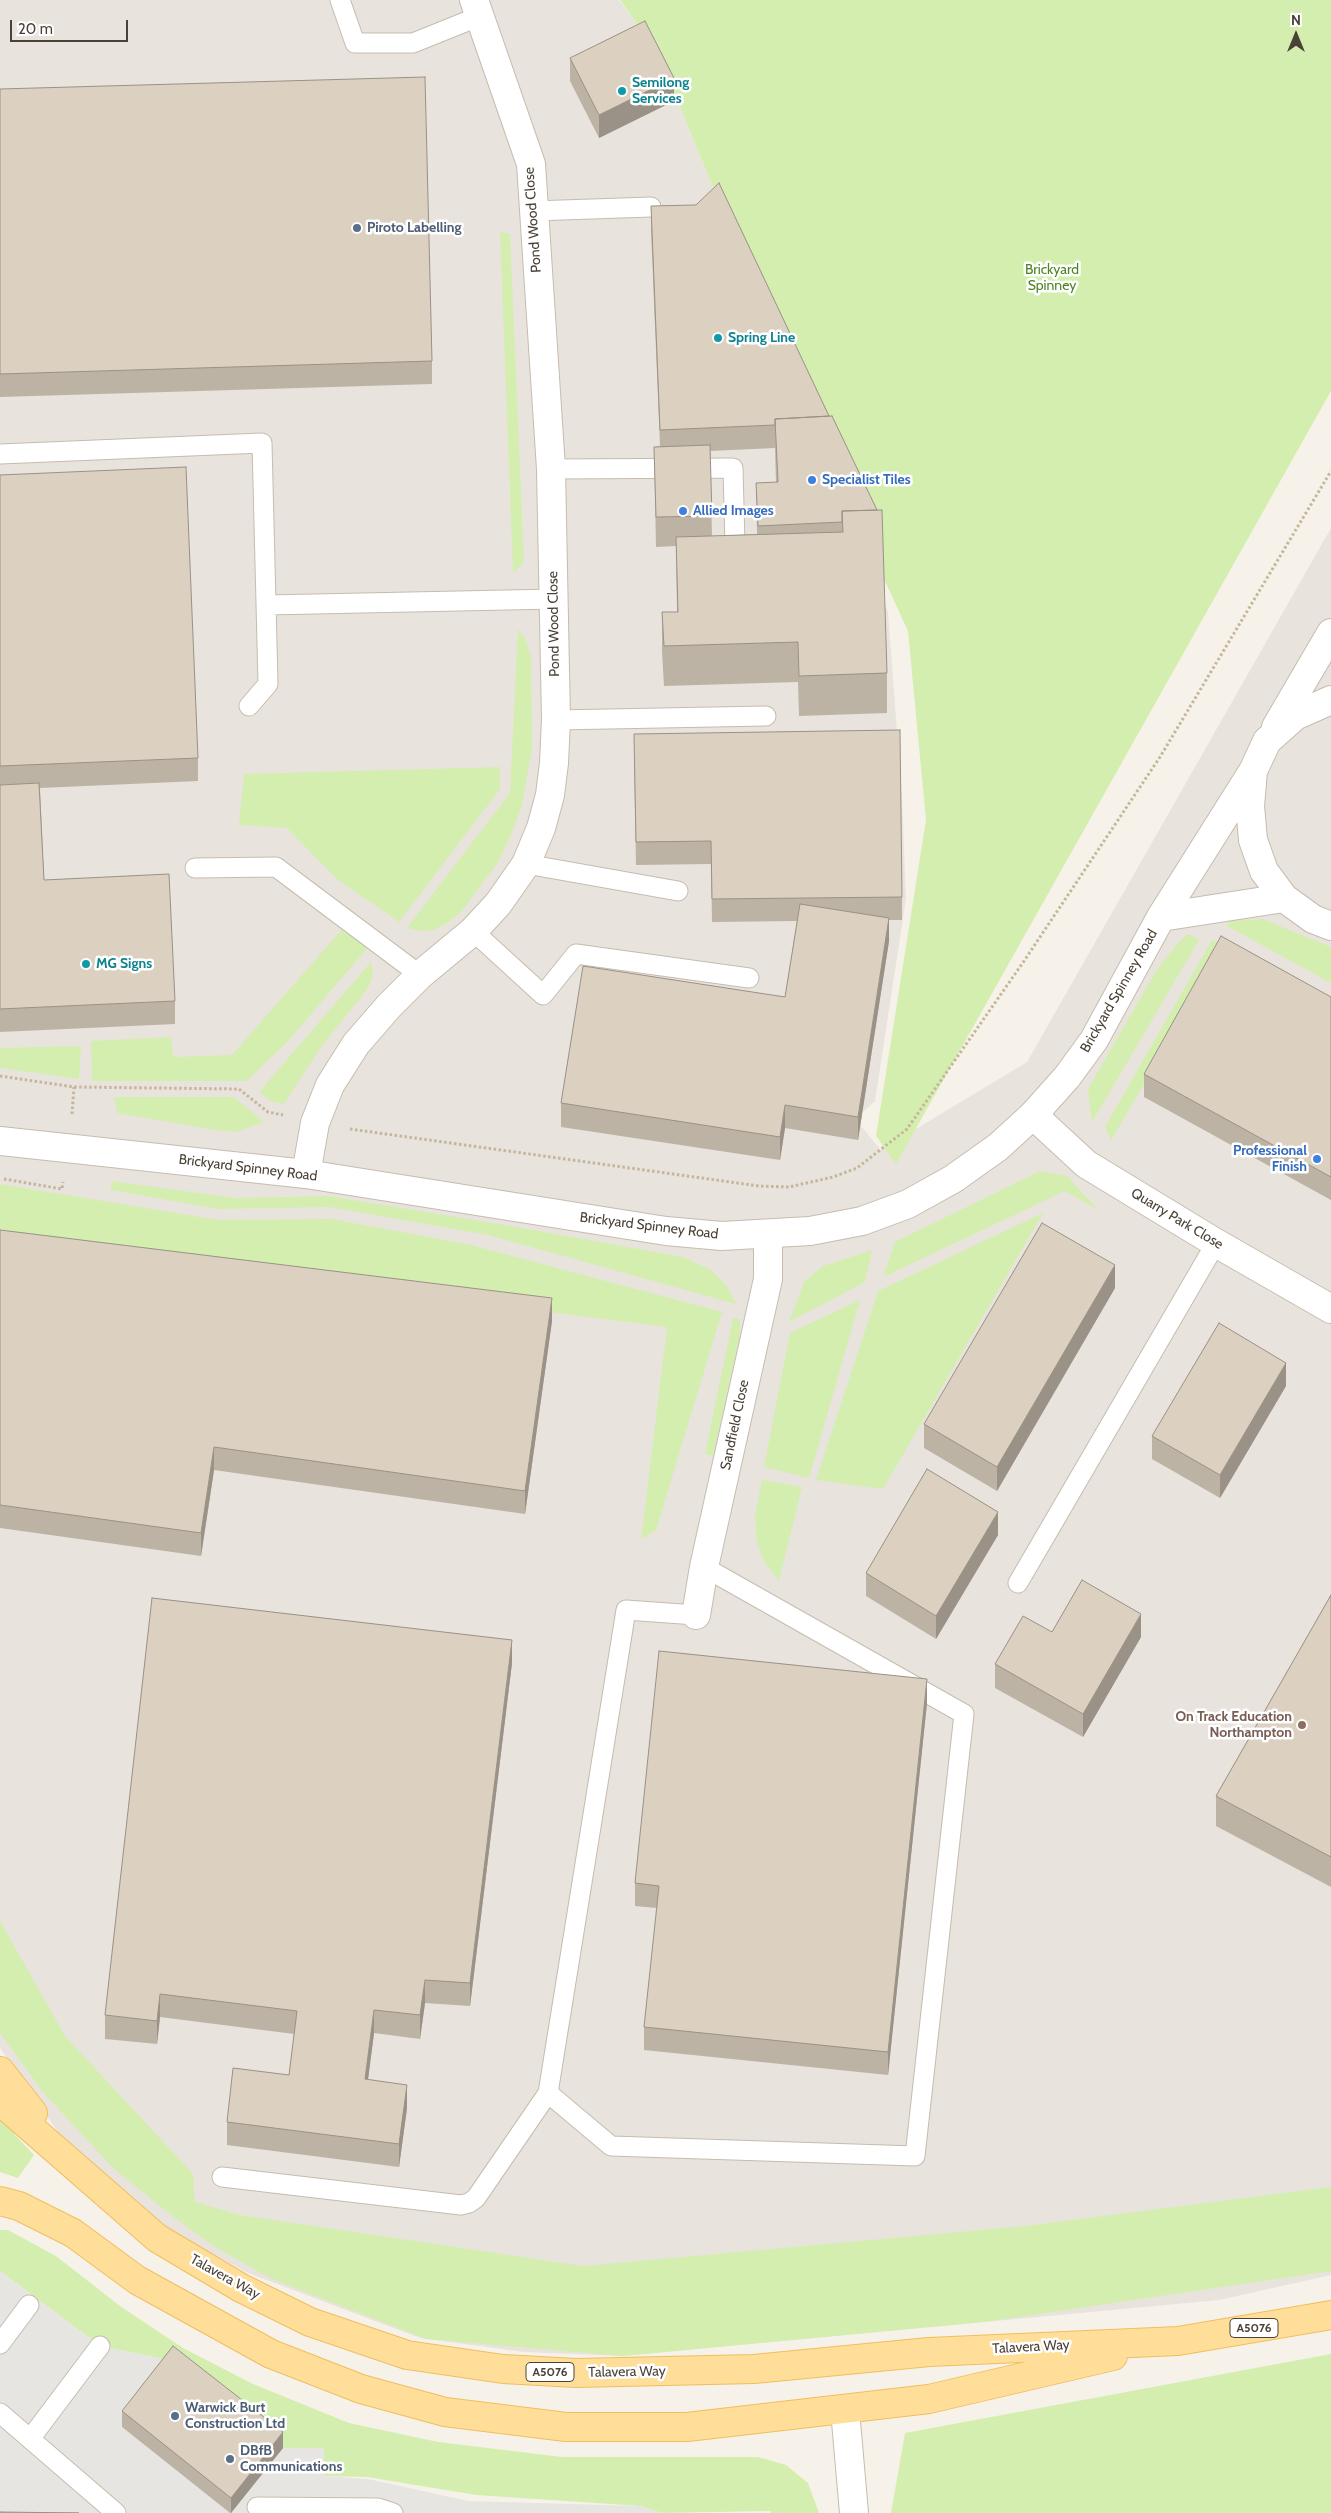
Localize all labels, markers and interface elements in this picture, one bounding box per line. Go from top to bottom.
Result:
scale bar [12,10,130,42]
north arrow [1271,10,1321,60]
text: N [1291,11,1301,29]
text: 20 m [18,20,53,38]
place label: Semilong Services [632,75,689,108]
marker: Semilong Services [616,85,628,97]
street label: Pond Wood Close [521,167,545,273]
place label: Piroto Labelling [367,220,462,236]
marker: Piroto Labelling [351,222,363,234]
park label: Brickyard Spinney [1025,262,1079,294]
place label: Spring Line [728,330,795,346]
marker: Spring Line [712,332,724,344]
place label: Specialist Tiles [822,472,911,488]
marker: Specialist Tiles [806,474,818,486]
place label: Allied Images [693,503,774,519]
marker: Allied Images [677,505,689,517]
street label: Pond Wood Close [545,571,563,677]
street label: Brickyard Spinney Road [1077,926,1161,1056]
place label: MG Signs [96,956,152,972]
marker: MG Signs [80,958,92,970]
place label: Professional Finish [1233,1143,1307,1176]
street label: Brickyard Spinney Road [178,1151,318,1185]
marker: Professional Finish [1311,1153,1323,1165]
street label: Quarry Park Close [1128,1185,1226,1253]
street label: Brickyard Spinney Road [579,1209,719,1243]
street label: Sandfield Close [717,1378,753,1472]
place label: On Track Education Northampton [1176,1709,1292,1741]
marker: On Track Education Northampton [1296,1719,1308,1731]
street label: Talavera Way [187,2251,263,2303]
road number: A5076 [1230,2318,1278,2338]
street label: Talavera Way [992,2337,1070,2357]
road number: A5076 [526,2362,574,2382]
street label: Talavera Way [588,2363,666,2381]
place label: Warwick Burt Construction Ltd [185,2400,285,2432]
marker: Warwick Burt Construction Ltd [169,2410,181,2422]
place label: DBfB Communications [240,2443,342,2476]
marker: DBfB Communications [224,2453,236,2465]

